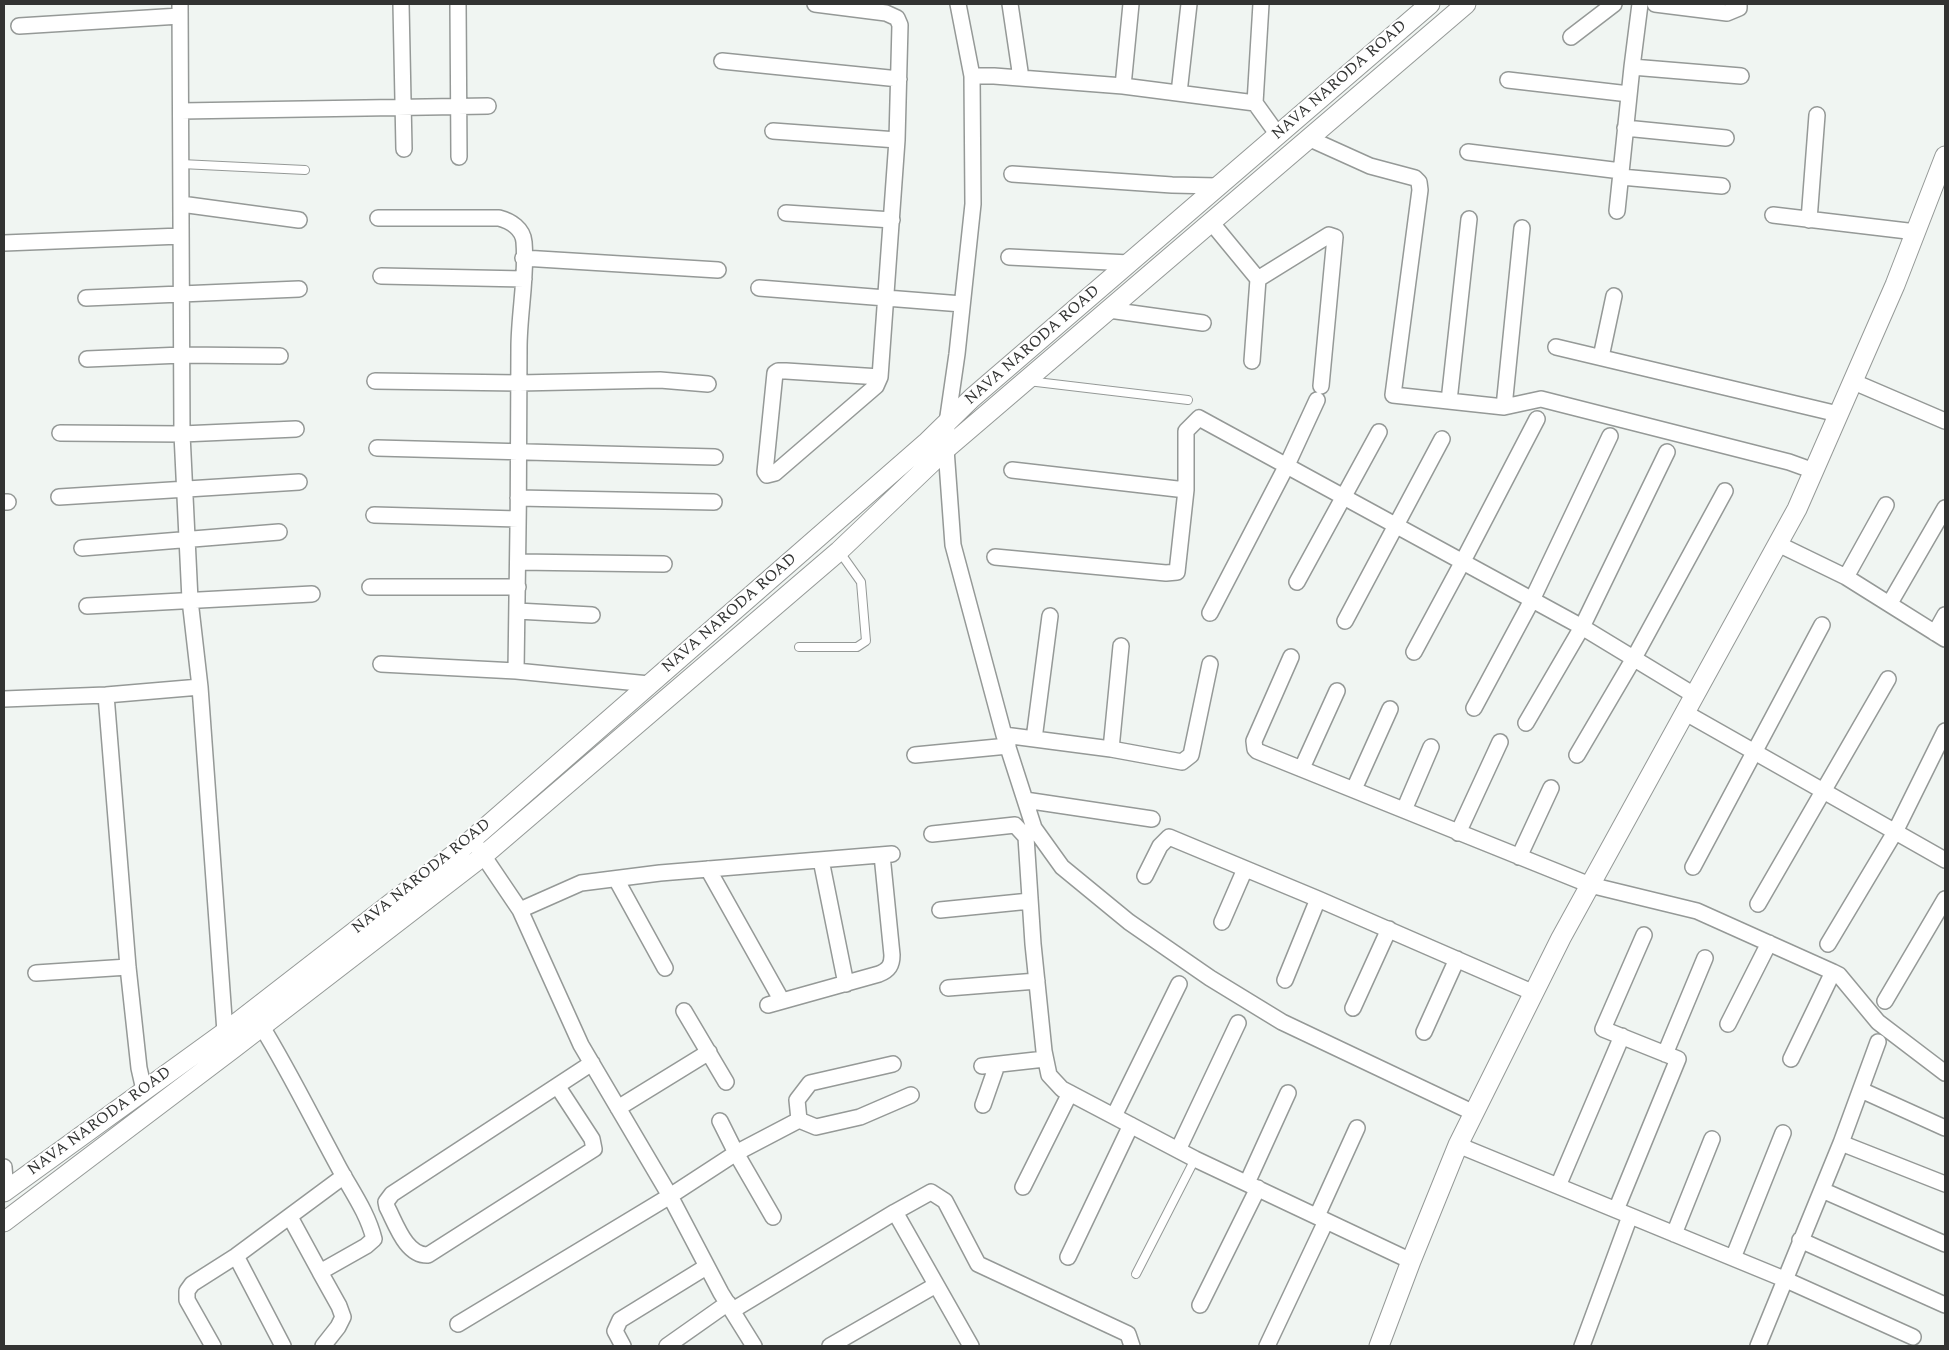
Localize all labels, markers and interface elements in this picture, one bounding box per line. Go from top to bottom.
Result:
street label: NAVA NARODA ROAD [1269,17,1411,145]
street label: NAVA NARODA ROAD [962,282,1104,410]
street label: NAVA NARODA ROAD [659,550,801,678]
street label: NAVA NARODA ROAD [349,815,495,939]
street label: NAVA NARODA ROAD [24,1063,176,1181]

